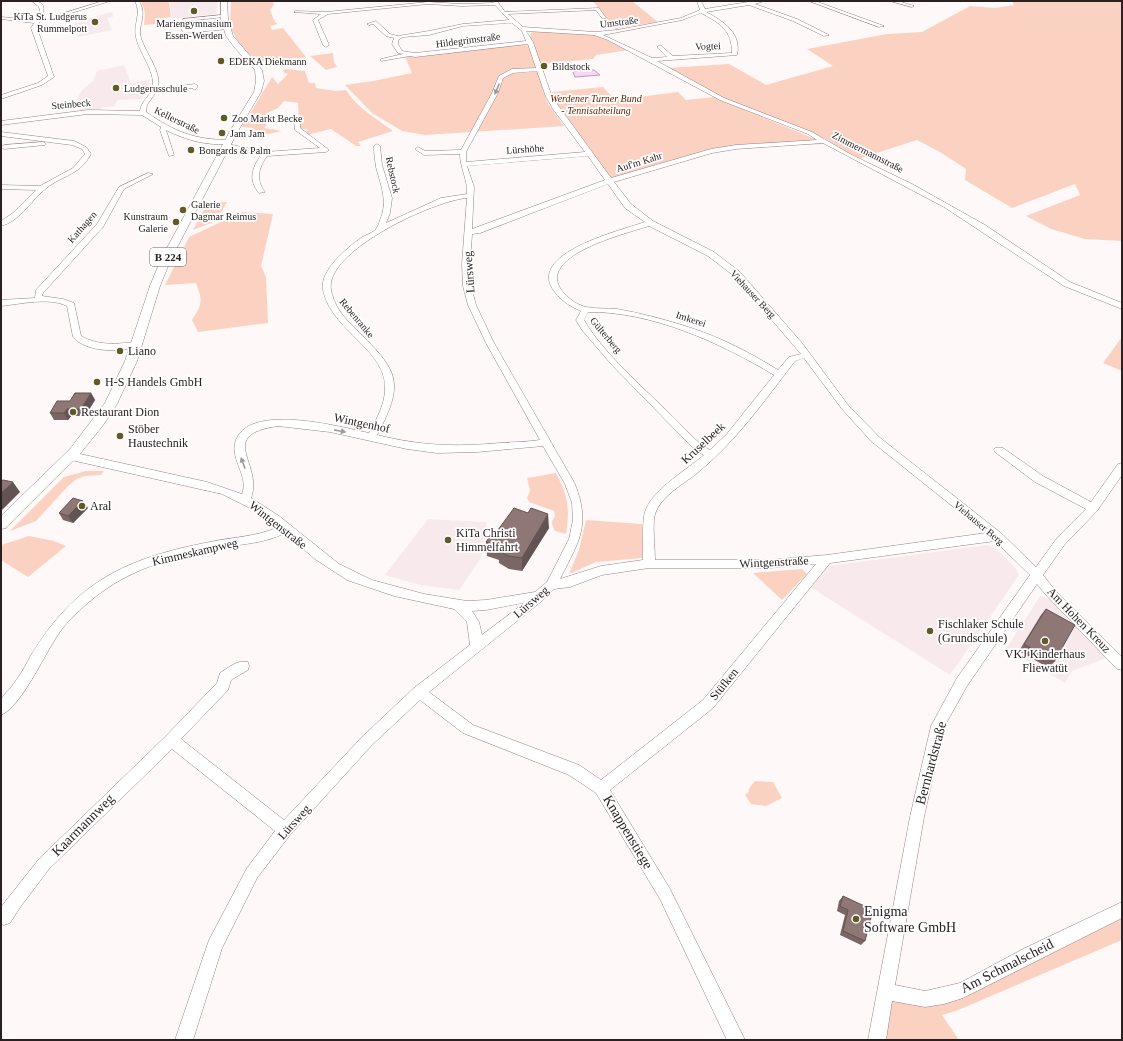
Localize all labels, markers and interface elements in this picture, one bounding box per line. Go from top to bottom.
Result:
marker: Mariengymnasium Essen-Werden [189,6,199,16]
place label: KiTa St. Ludgerus Rummelpott [14,11,87,34]
street label: Umstraße [599,14,640,30]
marker: KiTa St. Ludgerus Rummelpott [90,17,100,27]
place label: Mariengymnasium Essen-Werden [156,18,232,41]
street label: Hildegrimstraße [435,31,501,49]
street label: Vogtei [695,40,721,52]
marker: EDEKA Diekmann [216,56,226,66]
place label: EDEKA Diekmann [229,56,307,67]
marker: Bildstock [539,61,549,71]
place label: Bildstock [552,61,590,72]
marker: Ludgerusschule [111,83,121,93]
place label: Ludgerusschule [124,83,188,94]
one-way arrow [493,83,499,95]
park label: Werdener Turner Bund - Tennisabteilung [550,93,643,116]
street label: Steinbeck [51,97,91,111]
street label: Kellerstraße [153,104,202,136]
marker: Zoo Markt Becke [219,113,229,123]
place label: Zoo Markt Becke [232,113,303,124]
marker: Jam Jam [217,128,227,138]
place label: Jam Jam [230,128,265,139]
street label: Zimmermannstraße [831,129,906,175]
street label: Lürshöhe [506,142,545,156]
marker: Bongards & Palm [186,145,196,155]
place label: Bongards & Palm [199,145,271,156]
street label: Auf'm Kahr [615,150,664,174]
street label: Rebstock [384,156,402,194]
place label: Galerie Dagmar Reimus [191,199,256,222]
marker: Galerie Dagmar Reimus [178,205,188,215]
street label: Kathagen [65,209,99,245]
place label: Kunstraum Galerie [124,211,169,234]
marker: Kunstraum Galerie [171,217,181,227]
road number: B 224 [150,248,186,266]
street label: Lürsweg [461,251,477,293]
street label: Viehauser Berg [728,268,778,320]
street label: Rebenranke [337,296,377,340]
street label: Imkerei [675,309,708,329]
street label: Gülterberg [588,315,624,355]
place label: Liano [128,344,156,358]
marker: Liano [115,346,125,356]
place label: H-S Handels GmbH [105,375,203,389]
marker: H-S Handels GmbH [92,377,102,387]
place label: Restaurant Dion [81,405,159,419]
marker: Restaurant Dion [68,407,78,417]
street label: Wintgenhof [333,410,391,436]
street label: Kruselbeek [678,419,728,467]
place label: Stöber Haustechnik [128,422,188,450]
one-way arrow [334,429,346,435]
marker: Stöber Haustechnik [115,431,125,441]
one-way arrow [240,456,246,468]
street label: Wintgenstraße [246,498,310,552]
place label: Aral [90,499,112,513]
street label: Viehauser Berg [952,499,1006,547]
marker: Aral [77,501,87,511]
place label: KiTa Christi Himmelfahrt [456,526,519,554]
street label: Kimmeskampweg [151,535,239,569]
marker: KiTa Christi Himmelfahrt [443,535,453,545]
street label: Wintgenstraße [739,553,809,571]
street label: Lürsweg [511,583,551,621]
street label: Am Hohen Kreuz [1044,584,1114,656]
place label: Fischlaker Schule (Grundschule) [938,617,1024,645]
marker: Fischlaker Schule (Grundschule) [925,626,935,636]
marker: VKJ Kinderhaus Fliewatüt [1040,636,1050,646]
place label: VKJ Kinderhaus Fliewatüt [1005,647,1085,675]
street label: Stüfken [707,665,741,703]
street label: Bernhardstraße [913,720,949,806]
street label: Kaarmannweg [49,791,117,859]
street label: Knappenstiege [600,792,656,872]
street label: Lürsweg [275,802,313,842]
place label: Enigma Software GmbH [864,904,956,935]
marker: Enigma Software GmbH [851,914,861,924]
street label: Am Schmalscheid [958,936,1056,996]

